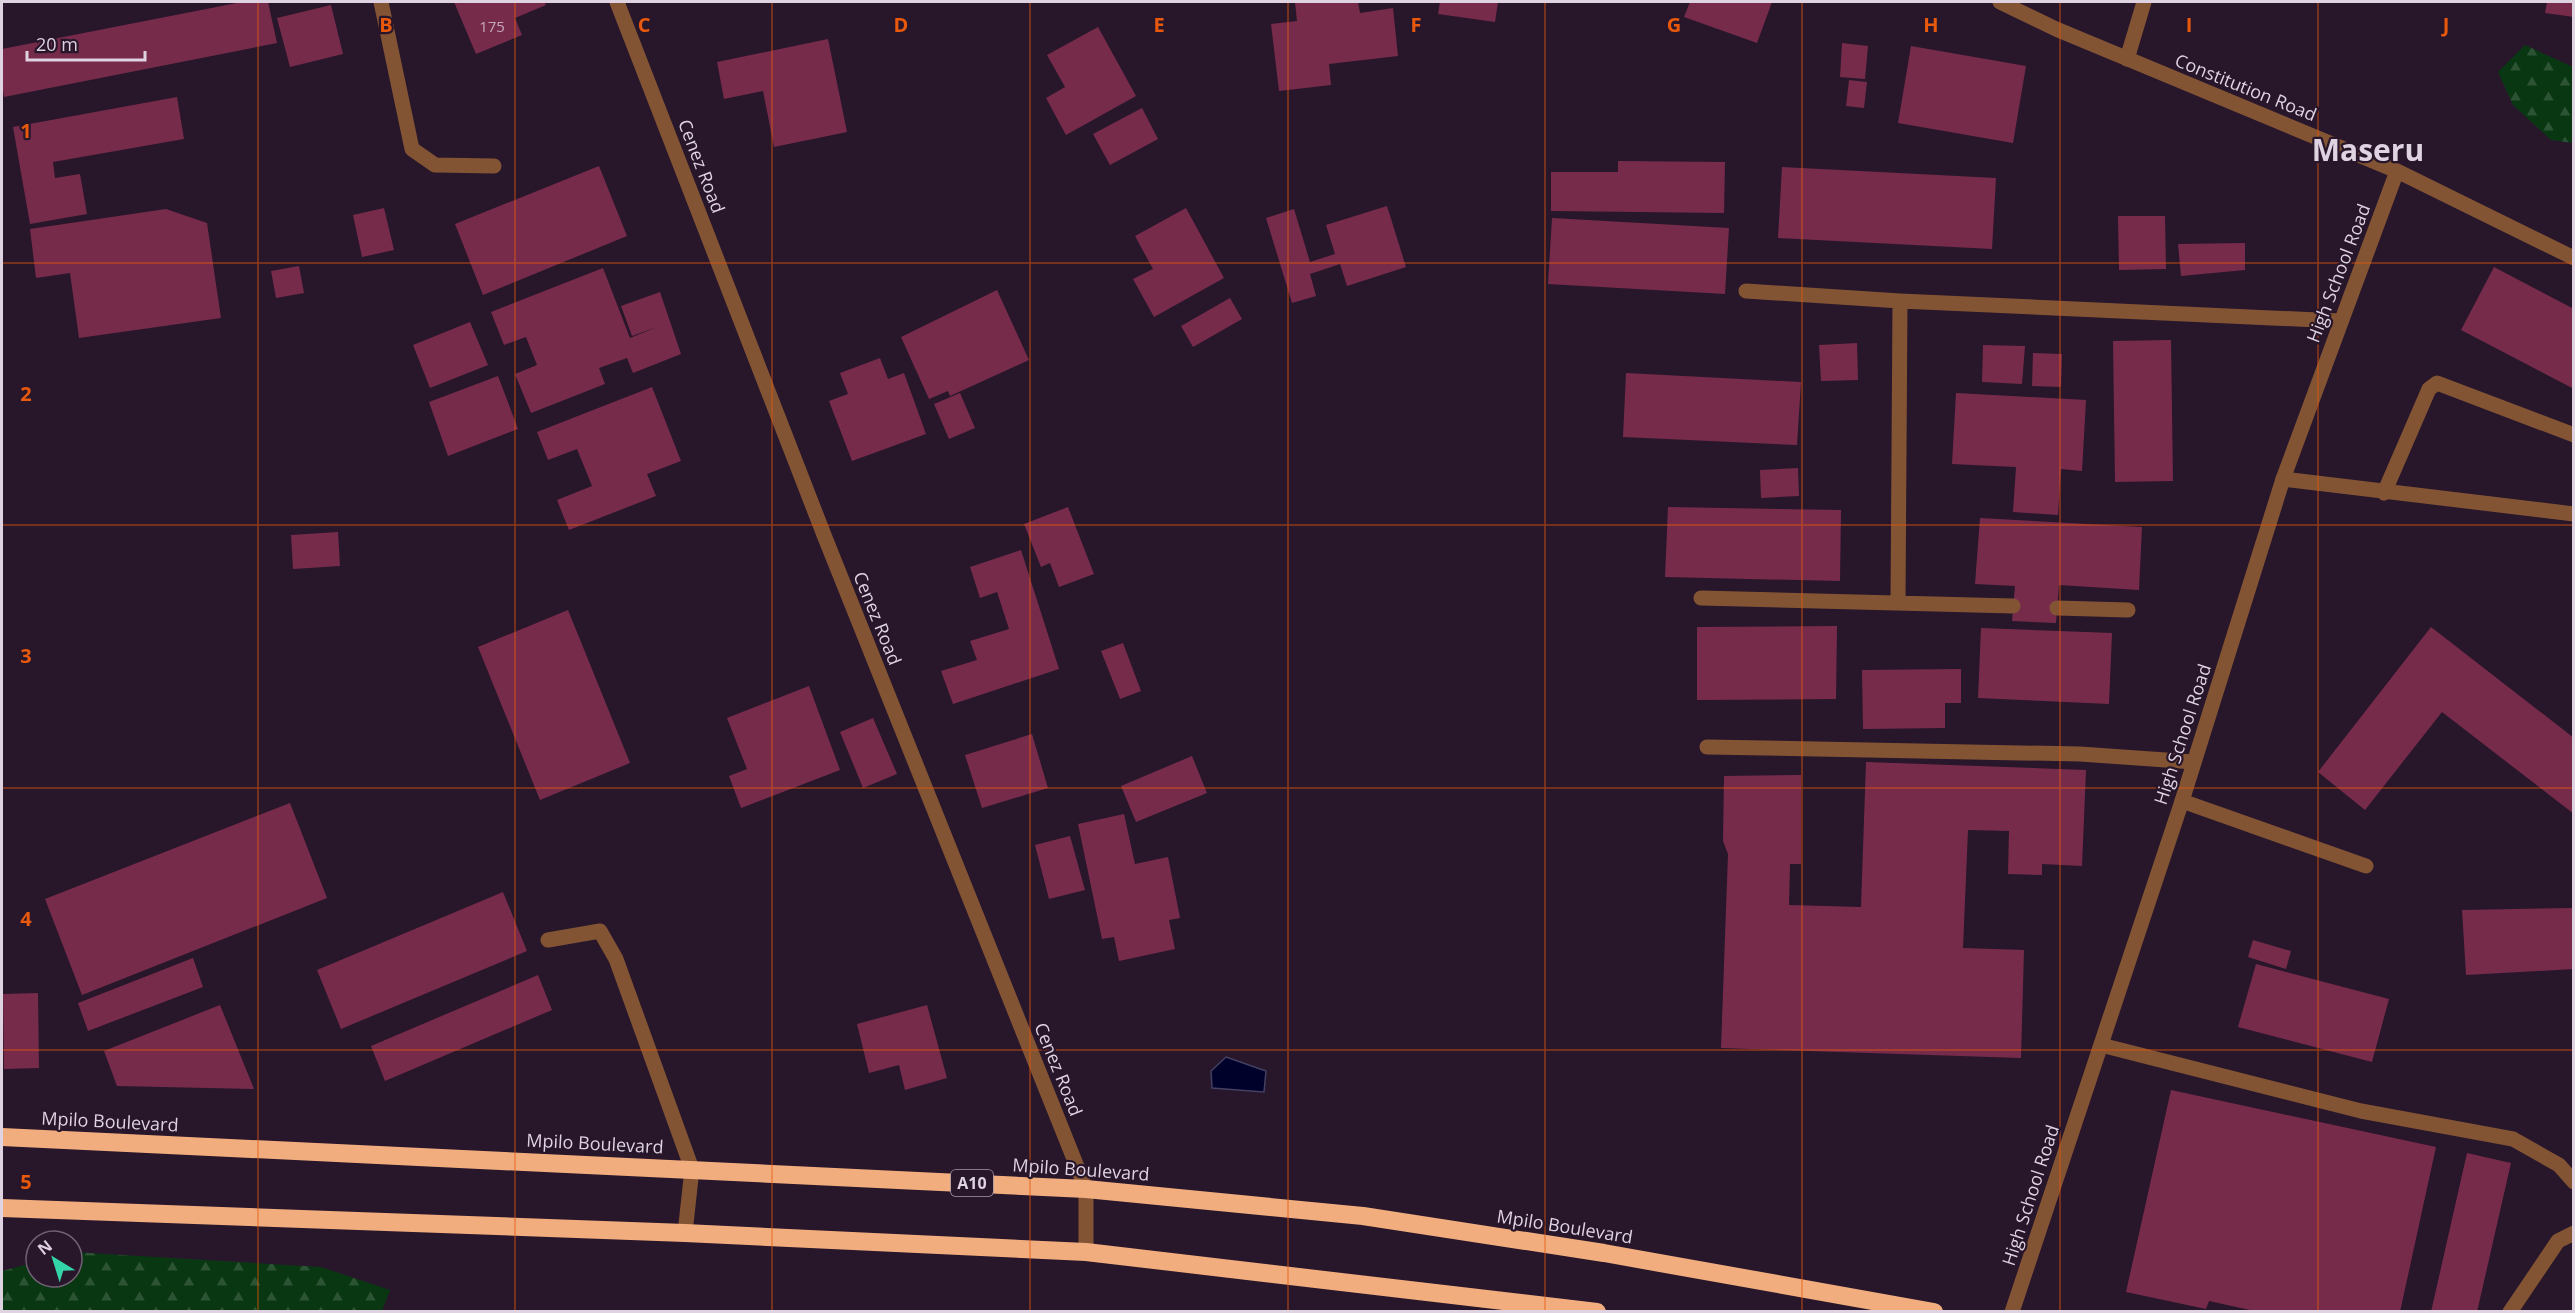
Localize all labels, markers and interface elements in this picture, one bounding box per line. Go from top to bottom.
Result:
text: B [379,11,393,38]
text: C [638,11,651,38]
text: D [894,11,908,38]
text: E [1153,11,1165,38]
text: F [1411,11,1421,38]
text: G [1667,11,1681,38]
text: H [1923,11,1939,38]
text: I [2186,11,2192,38]
text: J [2441,11,2449,38]
house number: 175 [479,16,505,36]
scale bar [27,24,146,62]
text: 20 m [36,32,78,56]
street label: Constitution Road [2172,48,2320,126]
street label: Cenez Road [673,116,731,216]
text: 1 [20,117,32,144]
district label: Maseru [2312,129,2424,170]
street label: High School Road [2301,200,2375,346]
text: 2 [20,380,32,407]
street label: Cenez Road [848,568,908,668]
text: 3 [20,642,32,669]
street label: High School Road [2148,661,2216,807]
text: 4 [20,905,32,932]
street label: Cenez Road [1029,1019,1089,1119]
street label: Mpilo Boulevard [41,1105,179,1137]
street label: High School Road [1996,1122,2064,1268]
street label: Mpilo Boulevard [526,1127,664,1159]
street label: Mpilo Boulevard [1012,1152,1150,1186]
text: 5 [20,1168,32,1195]
road number: A10 [951,1170,993,1196]
street label: Mpilo Boulevard [1495,1203,1635,1249]
north arrow [24,1229,84,1289]
text: N [33,1235,57,1260]

